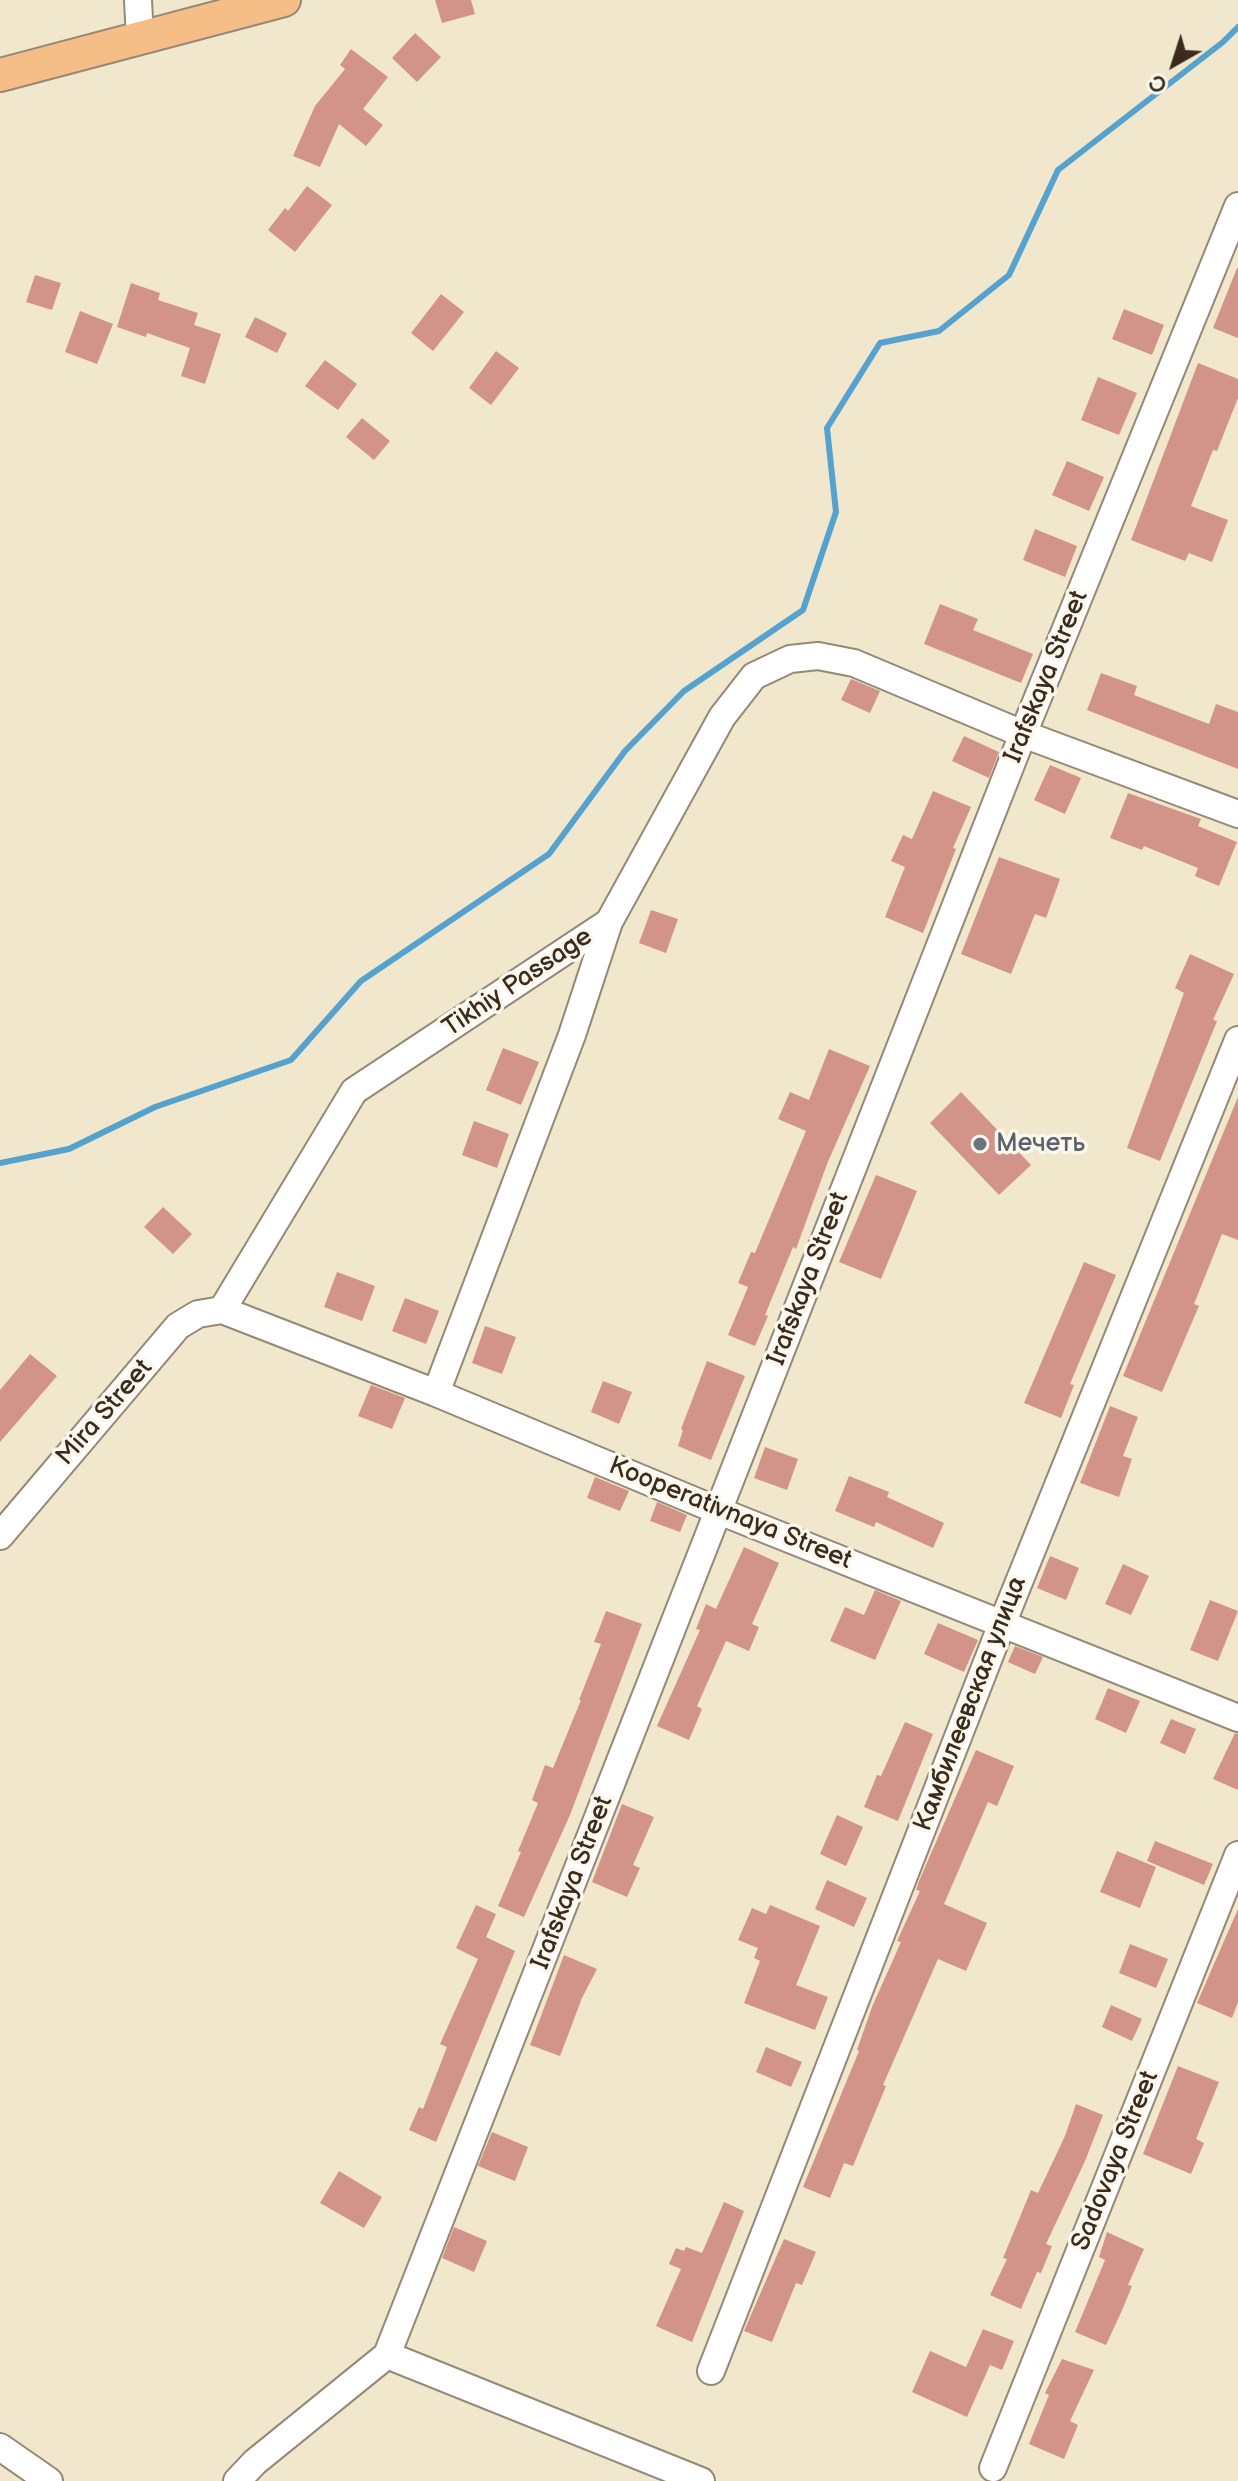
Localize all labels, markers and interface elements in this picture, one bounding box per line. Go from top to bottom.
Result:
north arrow [1134,24,1214,104]
text: С [1144,68,1173,98]
street label: Irafskaya Street [998,586,1096,768]
street label: Tikhiy Passage [437,922,599,1044]
place label: Мечеть [996,1128,1085,1160]
marker: Мечеть [971,1135,989,1153]
street label: Irafskaya Street [762,1188,856,1370]
street label: Mira Street [50,1354,160,1472]
street label: Kooperativnaya Street [604,1451,856,1577]
street label: Камбилеевская улица [908,1572,1034,1836]
street label: Irafskaya Street [526,1792,620,1974]
street label: Sadovaya Street [1066,2067,1166,2255]

